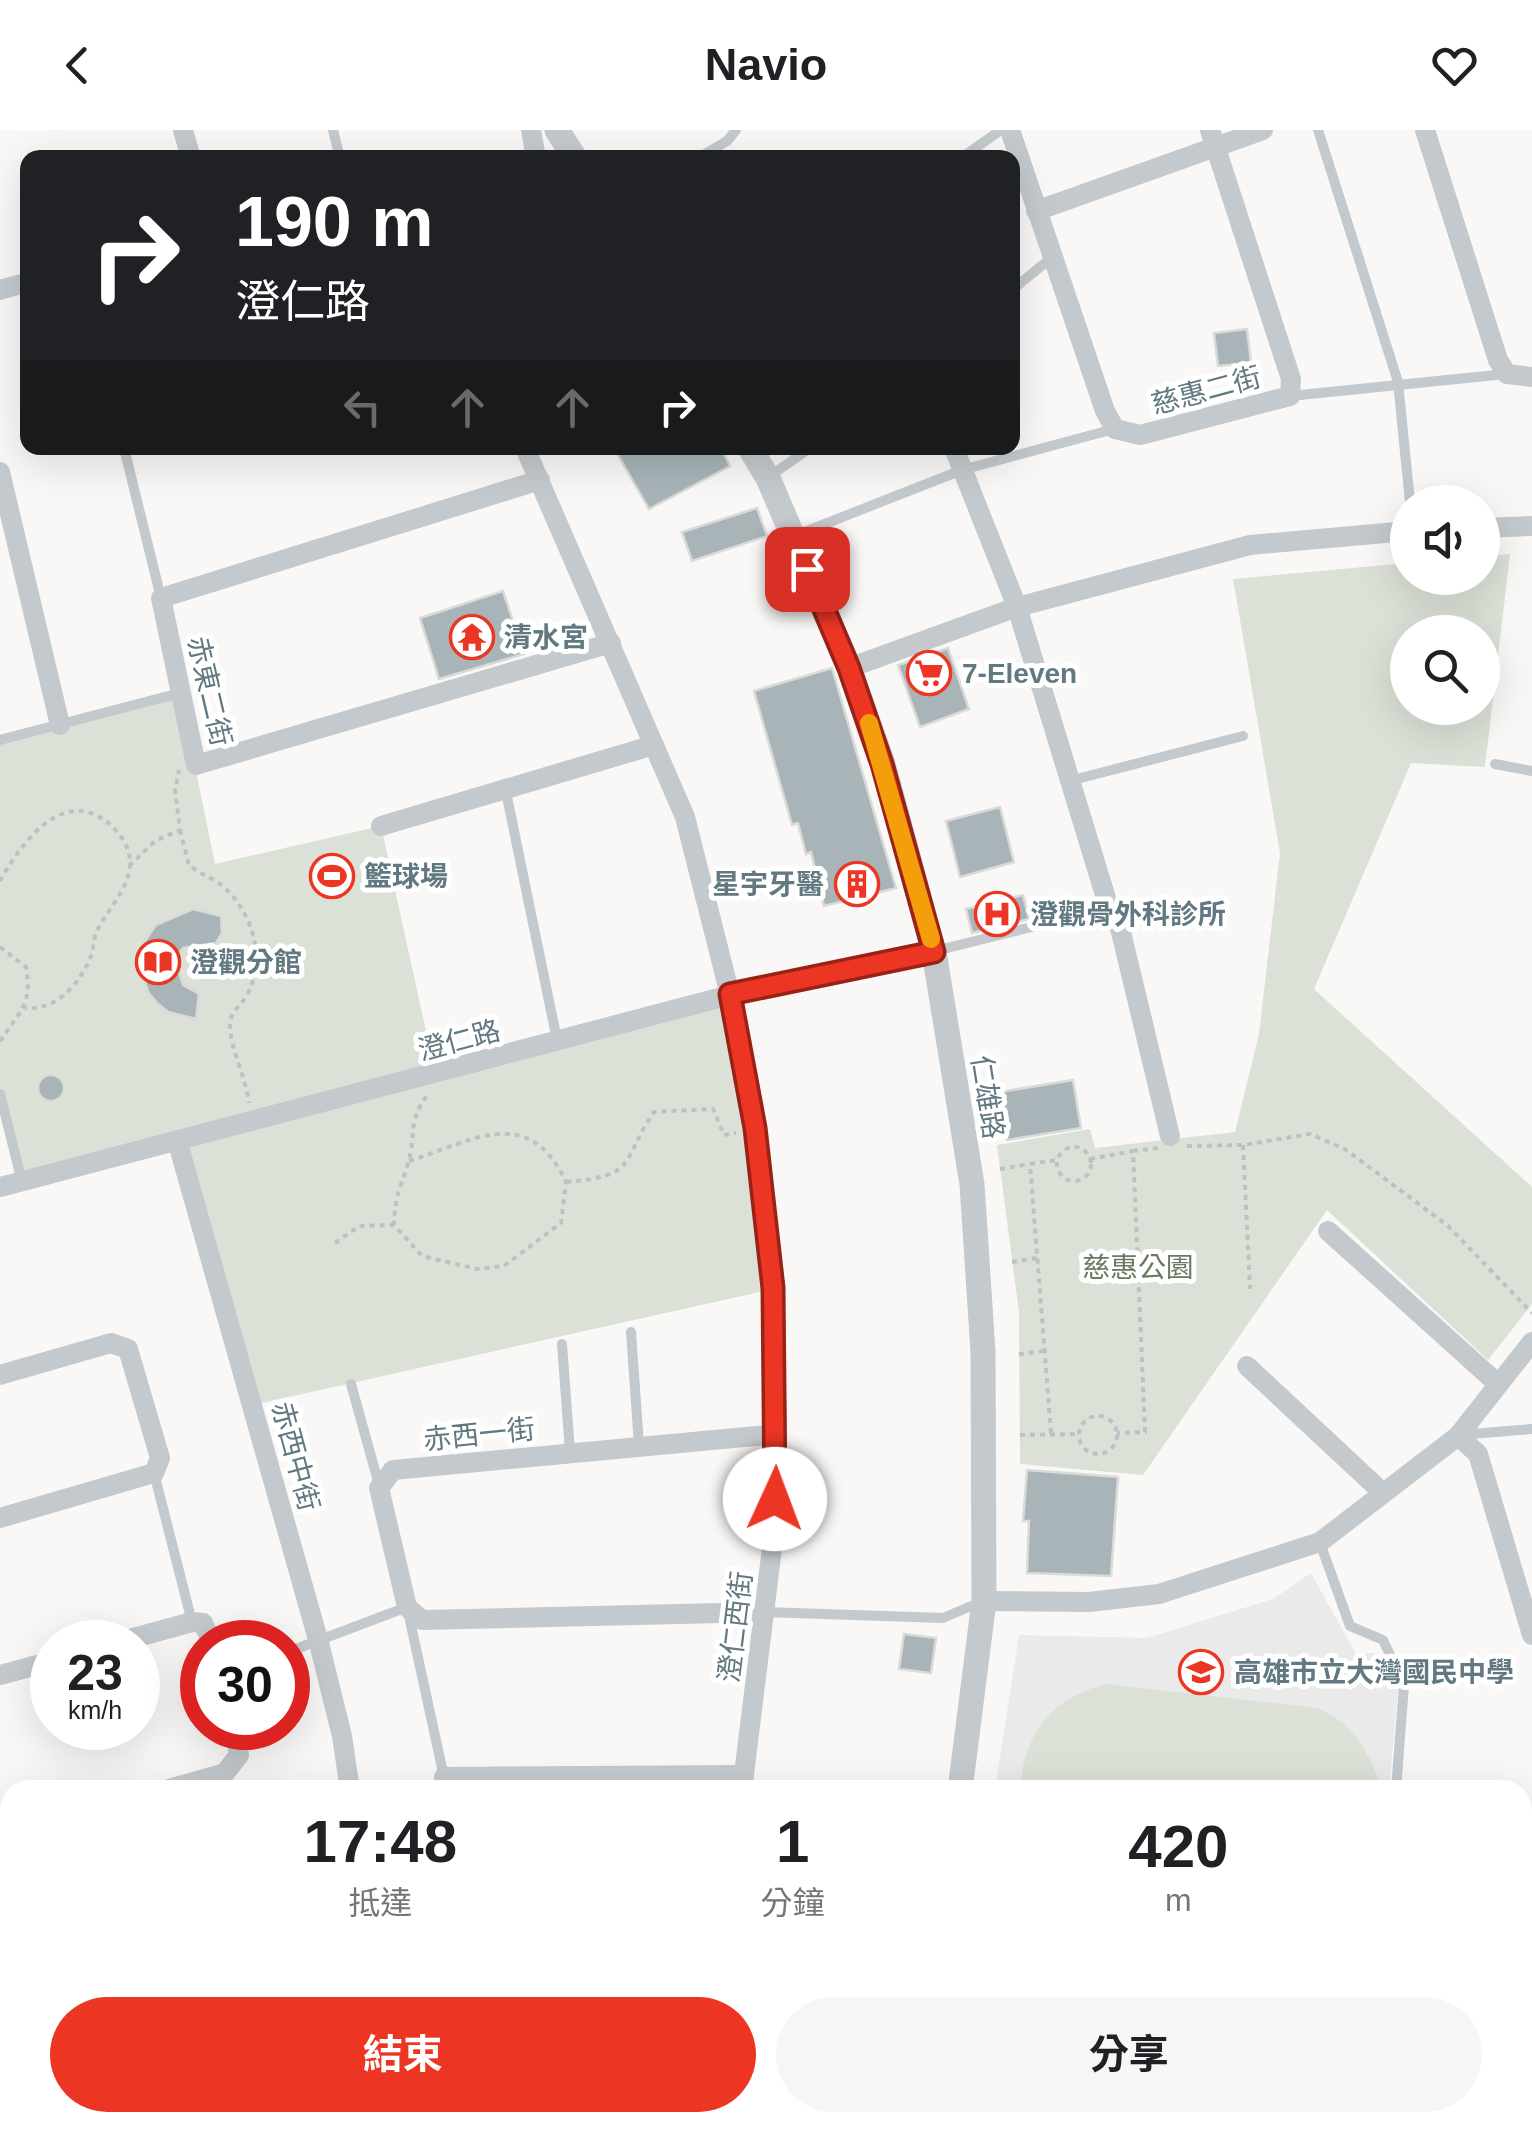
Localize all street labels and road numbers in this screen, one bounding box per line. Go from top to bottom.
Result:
street label: 慈惠二街 [1148,361,1264,420]
street label: 赤東二街 [182,633,237,749]
street label: 澄仁路 [415,1015,504,1066]
street label: 仁雄路 [966,1053,1009,1141]
street label: 赤西中街 [266,1398,325,1514]
street label: 赤西一街 [422,1413,536,1456]
street label: 澄仁西街 [713,1570,758,1685]

